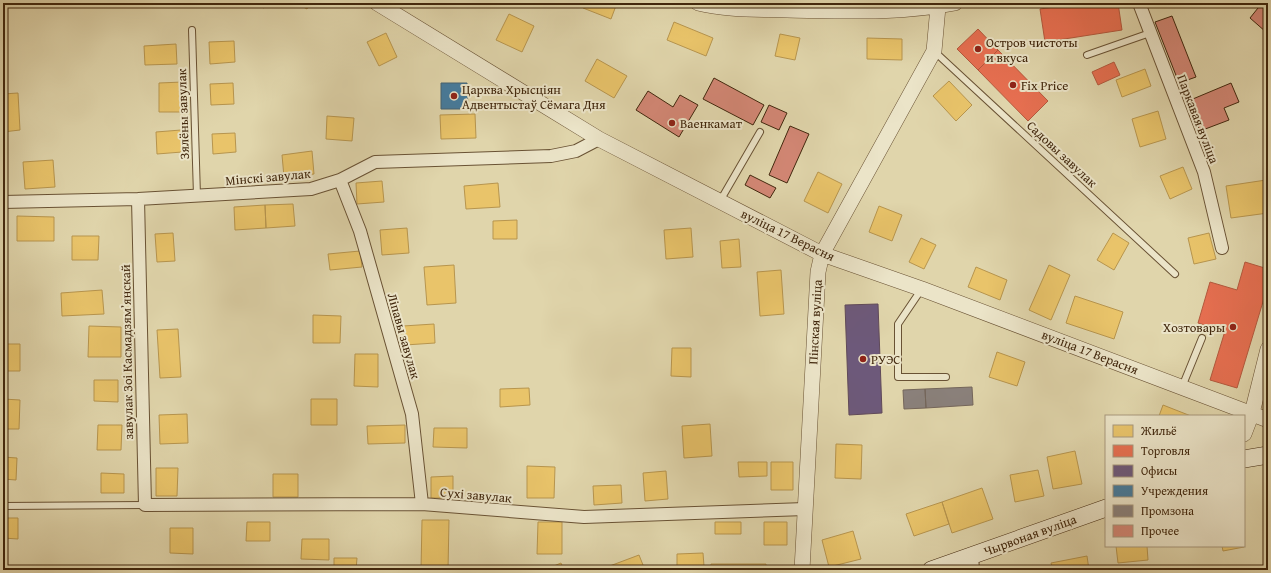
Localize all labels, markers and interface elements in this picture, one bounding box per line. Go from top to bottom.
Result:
place label: Остров чистоты и вкуса [986,33,1078,67]
marker: Остров чистоты и вкуса [973,44,983,54]
street label: Зялёны завулак [172,68,194,160]
street label: Паркавая вуліца [1172,72,1224,167]
place label: Fix Price [1021,76,1068,95]
place label: Царква Хрысціян Адвентыстаў Сёмага Дня [462,80,606,114]
marker: Fix Price [1008,80,1018,90]
marker: Царква Хрысціян Адвентыстаў Сёмага Дня [449,91,459,101]
place label: Ваенкамат [680,114,743,133]
street label: Садовы завулак [1023,116,1102,192]
marker: Ваенкамат [667,118,677,128]
street label: Мінскі завулак [225,164,312,190]
street label: вуліца 17 Верасня [738,204,838,266]
street label: завулак Зоі Касмадзямʼянскай [116,264,138,440]
street label: Пінская вуліца [803,278,827,365]
street label: Ліпавы завулак [383,291,425,381]
place label: Хозтовары [1163,318,1225,337]
marker: Хозтовары [1228,322,1238,332]
street label: вуліца 17 Верасня [1039,325,1141,379]
place label: РУЭС [871,350,900,369]
marker: РУЭС [858,354,868,364]
legend [1105,415,1245,547]
text: Жильё [1140,422,1177,439]
text: Торговля [1141,442,1190,459]
text: Офисы [1141,462,1178,479]
street label: Сухі завулак [439,482,513,508]
text: Учреждения [1141,482,1208,499]
text: Промзона [1141,502,1194,519]
street label: Чырвоная вуліца [981,509,1080,561]
text: Прочее [1141,522,1179,539]

